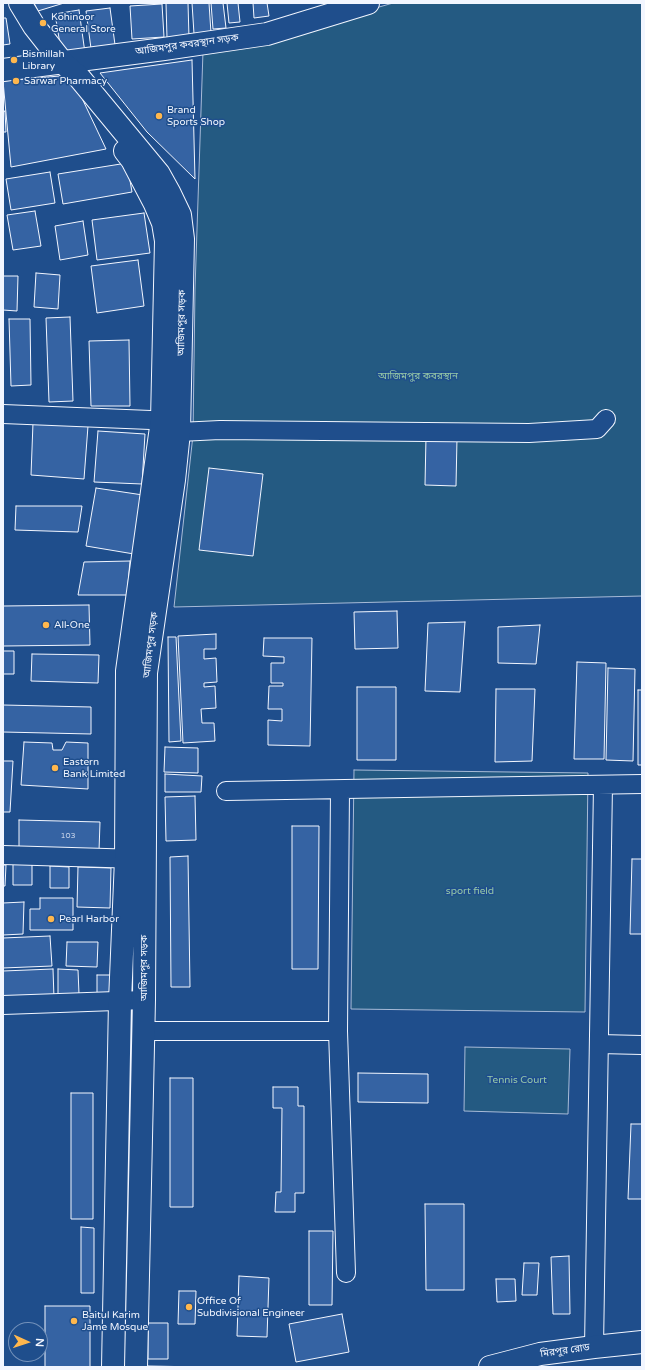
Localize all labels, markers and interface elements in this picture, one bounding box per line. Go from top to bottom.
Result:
place label: Kohinoor General Store [51,11,116,34]
marker: Kohinoor General Store [38,18,48,28]
street label: আজিমপুর কবরস্থান সড়ক [135,32,239,58]
place label: Bismillah Library [22,48,64,72]
marker: Bismillah Library [9,55,19,65]
place label: Sarwar Pharmacy [24,75,107,87]
marker: Sarwar Pharmacy [11,76,21,86]
place label: Brand Sports Shop [167,104,225,128]
marker: Brand Sports Shop [154,111,164,121]
street label: আজিমপুর সড়ক [175,290,189,356]
park label: আজিমপুর কবরস্থান [378,370,458,382]
street label: আজিমপুর সড়ক [141,611,161,679]
place label: All-One [54,619,90,631]
marker: All-One [41,620,51,630]
place label: Eastern Bank Limited [63,756,125,780]
marker: Eastern Bank Limited [50,763,60,773]
house number: 103 [60,831,76,841]
park label: sport field [446,885,494,897]
place label: Pearl Harbor [59,913,119,925]
marker: Pearl Harbor [46,914,56,924]
street label: আজিমপুর সড়ক [138,935,150,1001]
park label: Tennis Court [487,1074,547,1086]
place label: Office Of Subdivisional Engineer [197,1295,305,1318]
marker: Office Of Subdivisional Engineer [184,1302,194,1312]
place label: Baitul Karim Jame Mosque [82,1309,148,1332]
marker: Baitul Karim Jame Mosque [69,1316,79,1326]
north arrow [8,1322,48,1362]
text: N [33,1338,46,1347]
street label: মিরপুর রোড [540,1342,590,1360]

